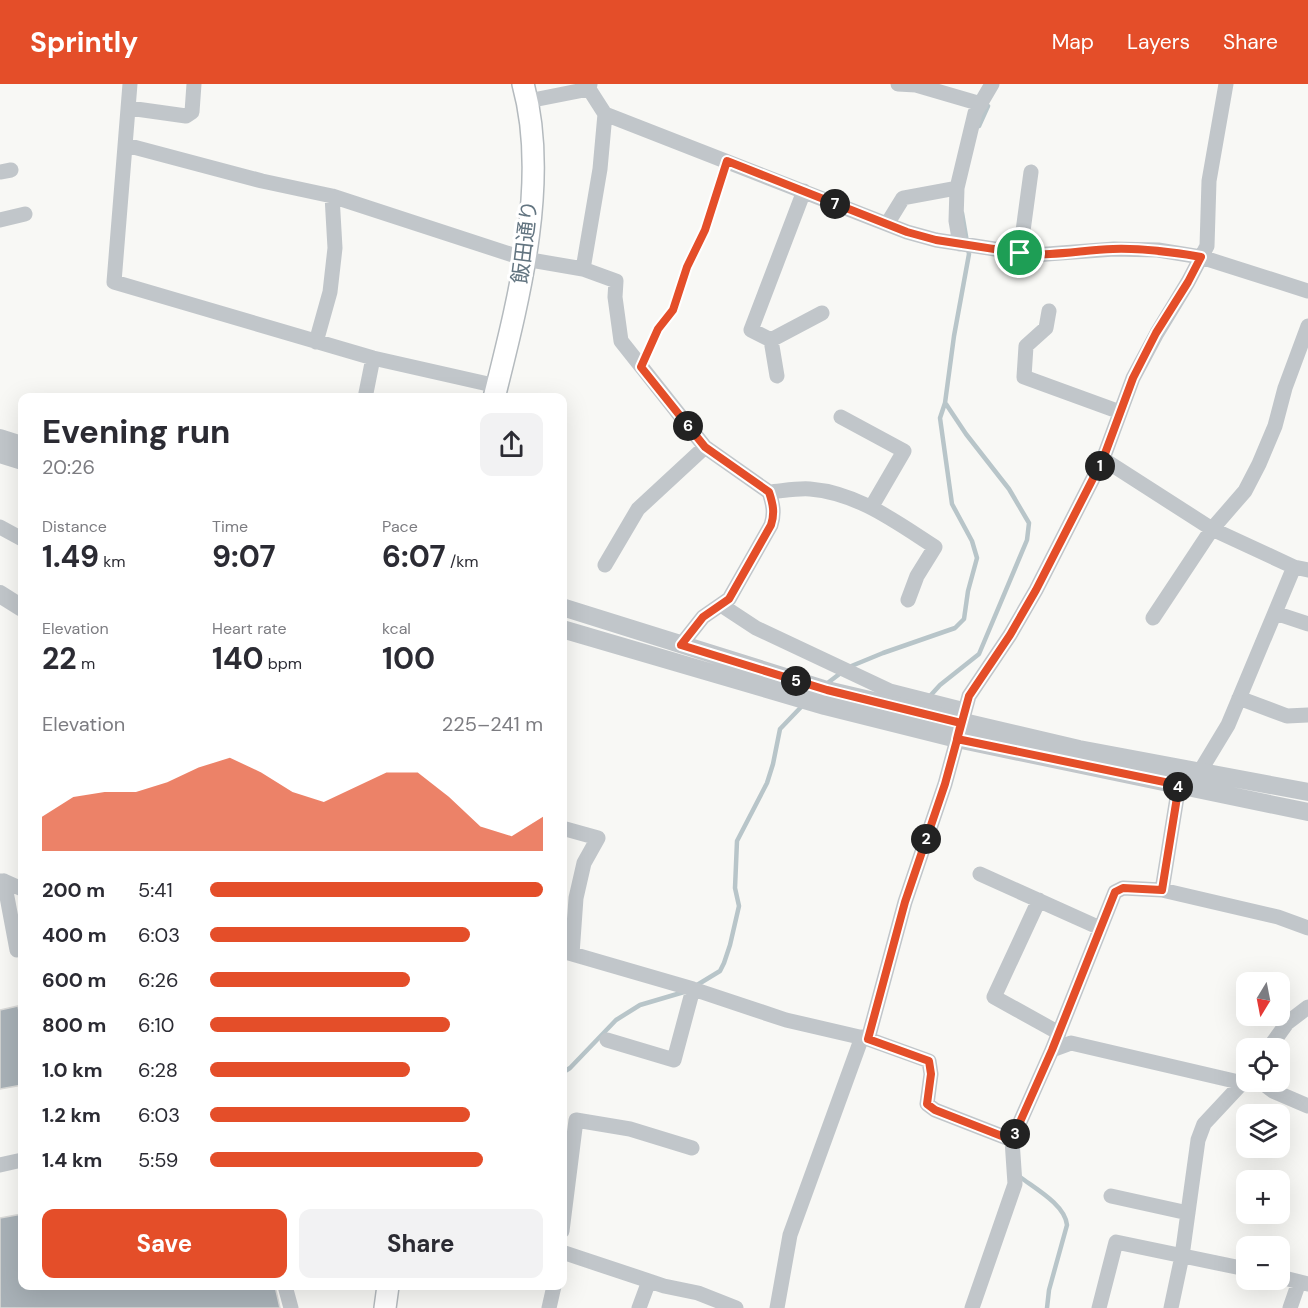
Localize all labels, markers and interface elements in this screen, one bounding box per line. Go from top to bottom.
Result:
text: Sprintly [30,24,138,61]
text: Map [1052,28,1094,56]
text: Layers [1127,28,1190,56]
text: Share [1223,28,1278,56]
pin: 7 [820,189,850,219]
text: 7 [831,193,839,214]
street label: 飯田通り [506,199,544,285]
pin [994,227,1045,278]
icon: arrive [1003,236,1036,269]
text: Evening run [42,410,230,453]
pin: 6 [673,411,703,441]
button: share [480,413,543,476]
text: 6 [683,415,693,436]
pin: 1 [1085,451,1115,481]
text: 20:26 [42,454,95,480]
text: 1 [1097,455,1103,476]
text: Distance [42,516,107,537]
text: Time [212,516,248,537]
text: Pace [382,516,418,537]
text: 1.49 [42,537,99,576]
text: 9:07 [212,537,276,576]
text: 6:07 [382,537,446,576]
text: km [99,551,126,572]
text: /km [446,551,479,572]
text: Elevation [42,618,109,639]
text: Heart rate [212,618,287,639]
text: kcal [382,618,411,639]
text: 22 [42,639,77,678]
text: 140 [212,639,264,678]
text: 100 [382,639,435,678]
text: m [77,653,95,674]
text: bpm [264,653,302,674]
pin: 5 [781,666,811,696]
text: 5 [791,670,801,691]
text: Elevation [42,711,125,737]
text: 225–241 m [442,711,543,737]
pin: 4 [1163,772,1193,802]
text: 4 [1173,776,1183,797]
pin: 2 [911,824,941,854]
text: 2 [921,828,931,849]
text: 200 m [42,877,105,903]
text: 5:41 [138,877,173,903]
text: 400 m [42,922,107,948]
text: 6:03 [138,922,180,948]
text: 600 m [42,967,106,993]
text: 6:26 [138,967,179,993]
north arrow [1236,972,1290,1026]
map controls [1236,972,1290,1290]
text: 800 m [42,1012,106,1038]
text: 6:10 [138,1012,175,1038]
button: locate [1236,1038,1290,1092]
text: 1.0 km [42,1057,103,1083]
text: 6:28 [138,1057,178,1083]
text: 1.2 km [42,1102,101,1128]
text: 6:03 [138,1102,180,1128]
button: layers [1236,1104,1290,1158]
pin: 3 [1000,1119,1030,1149]
text: 3 [1010,1123,1020,1144]
text: 1.4 km [42,1147,102,1173]
text: 5:59 [138,1147,178,1173]
button: + [1236,1170,1290,1224]
button: Save [42,1209,287,1278]
button: Share [299,1209,543,1278]
button: − [1236,1236,1290,1290]

